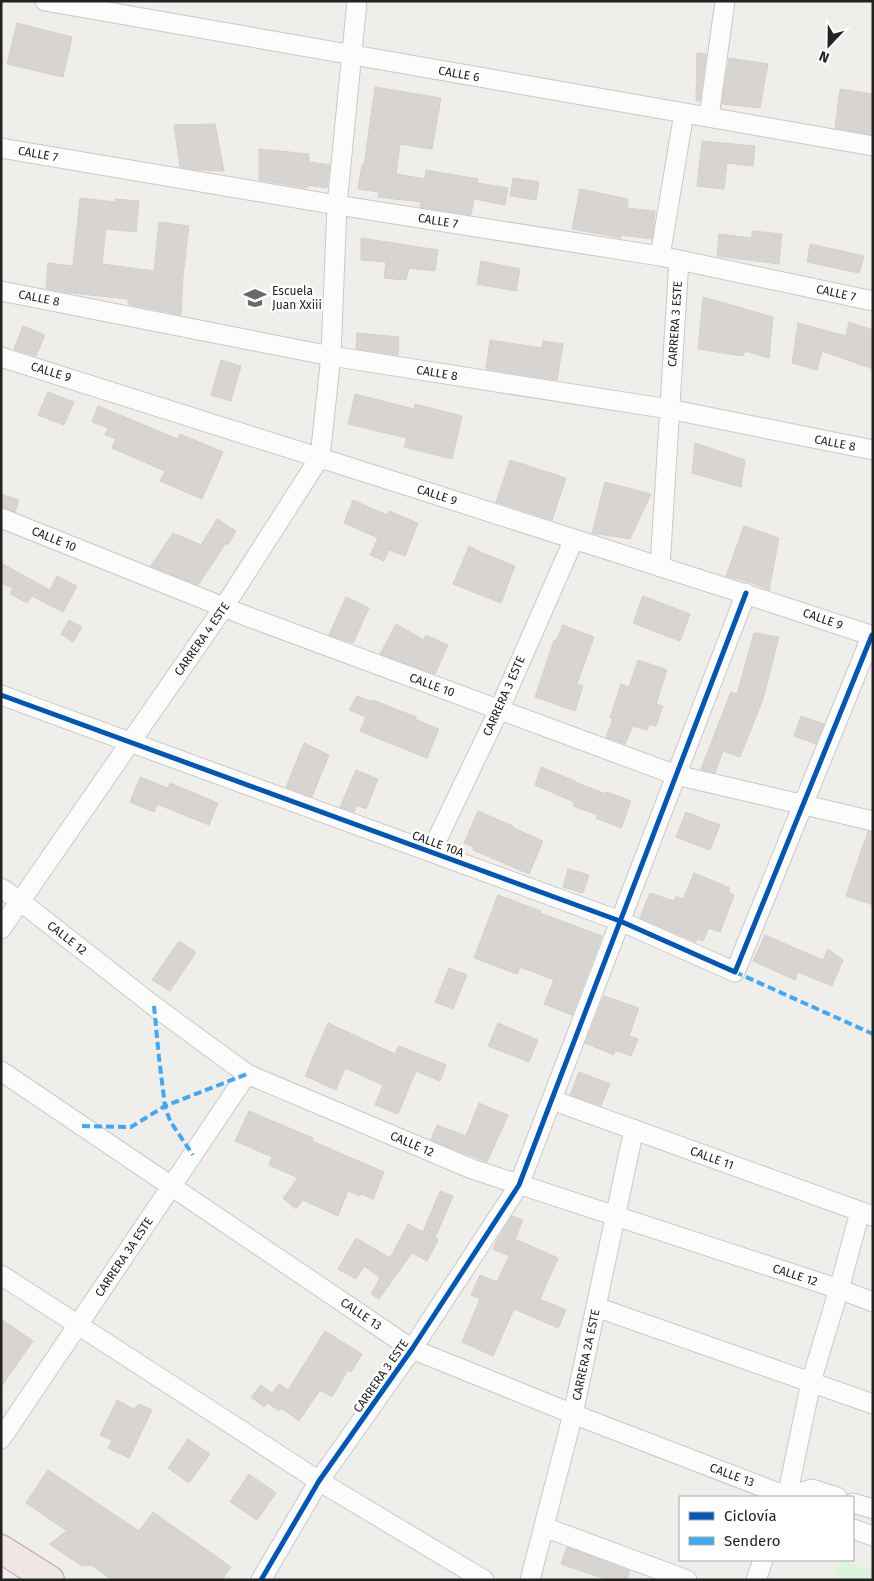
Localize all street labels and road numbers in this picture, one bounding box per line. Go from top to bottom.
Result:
street label: CALLE 6 [437,63,481,85]
street label: CALLE 7 [17,144,59,164]
street label: CALLE 7 [417,211,459,231]
street label: CARRERA 3 ESTE [665,280,685,368]
street label: CALLE 7 [815,282,857,304]
street label: CALLE 8 [17,287,61,309]
street label: CALLE 9 [29,359,73,385]
street label: CALLE 8 [415,363,459,383]
street label: CALLE 8 [813,432,857,454]
street label: CALLE 9 [415,482,459,508]
street label: CALLE 10 [30,524,79,554]
street label: CARRERA 4 ESTE [171,600,233,678]
street label: CALLE 9 [801,606,845,632]
street label: CARRERA 3 ESTE [480,654,528,738]
street label: CALLE 10 [408,670,457,700]
street label: CALLE 10A [410,828,466,860]
street label: CALLE 12 [44,918,90,958]
street label: CALLE 12 [388,1129,436,1160]
street label: CALLE 11 [688,1144,736,1172]
street label: CARRERA 3A ESTE [92,1214,156,1300]
street label: CALLE 12 [771,1261,819,1289]
street label: CALLE 13 [338,1295,384,1333]
street label: CARRERA 2A ESTE [569,1308,603,1402]
street label: CARRERA 3 ESTE [351,1337,411,1415]
street label: CALLE 13 [708,1460,756,1490]

